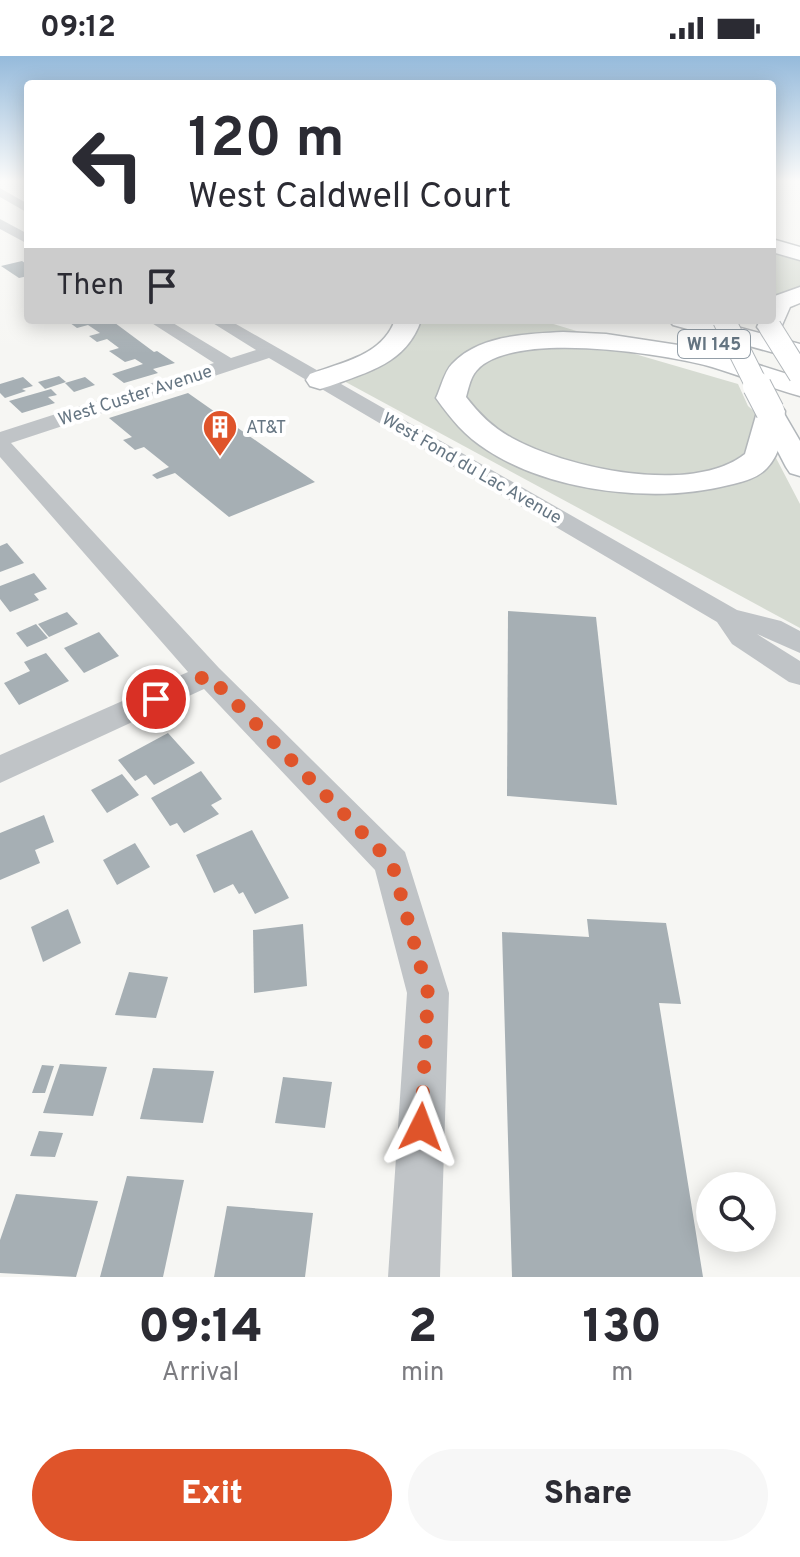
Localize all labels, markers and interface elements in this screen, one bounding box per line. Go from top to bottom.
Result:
text: 09:12 [40,10,116,47]
text: 120 m [188,106,345,176]
icon: left [56,112,160,216]
text: West Caldwell Court [188,175,511,221]
icon: arrive [140,264,184,308]
text: Then [56,268,124,305]
road number: WI 145 [678,330,750,358]
street label: West Custer Avenue [55,361,215,432]
building icon: AT&T [201,408,239,458]
street label: West Fond du Lac Avenue [377,408,565,530]
place label: AT&T [246,417,286,440]
pin [122,665,190,733]
icon: arrive [134,677,178,721]
position arrow [379,1085,463,1169]
map controls [696,1172,776,1252]
button: search [696,1172,776,1252]
text: 09:14 [138,1299,263,1359]
text: 2 [408,1299,437,1359]
text: 130 [582,1299,662,1359]
text: Arrival [162,1357,239,1390]
text: min [401,1357,444,1390]
text: m [611,1357,633,1390]
button: Exit [32,1449,392,1541]
button: Share [408,1449,768,1541]

